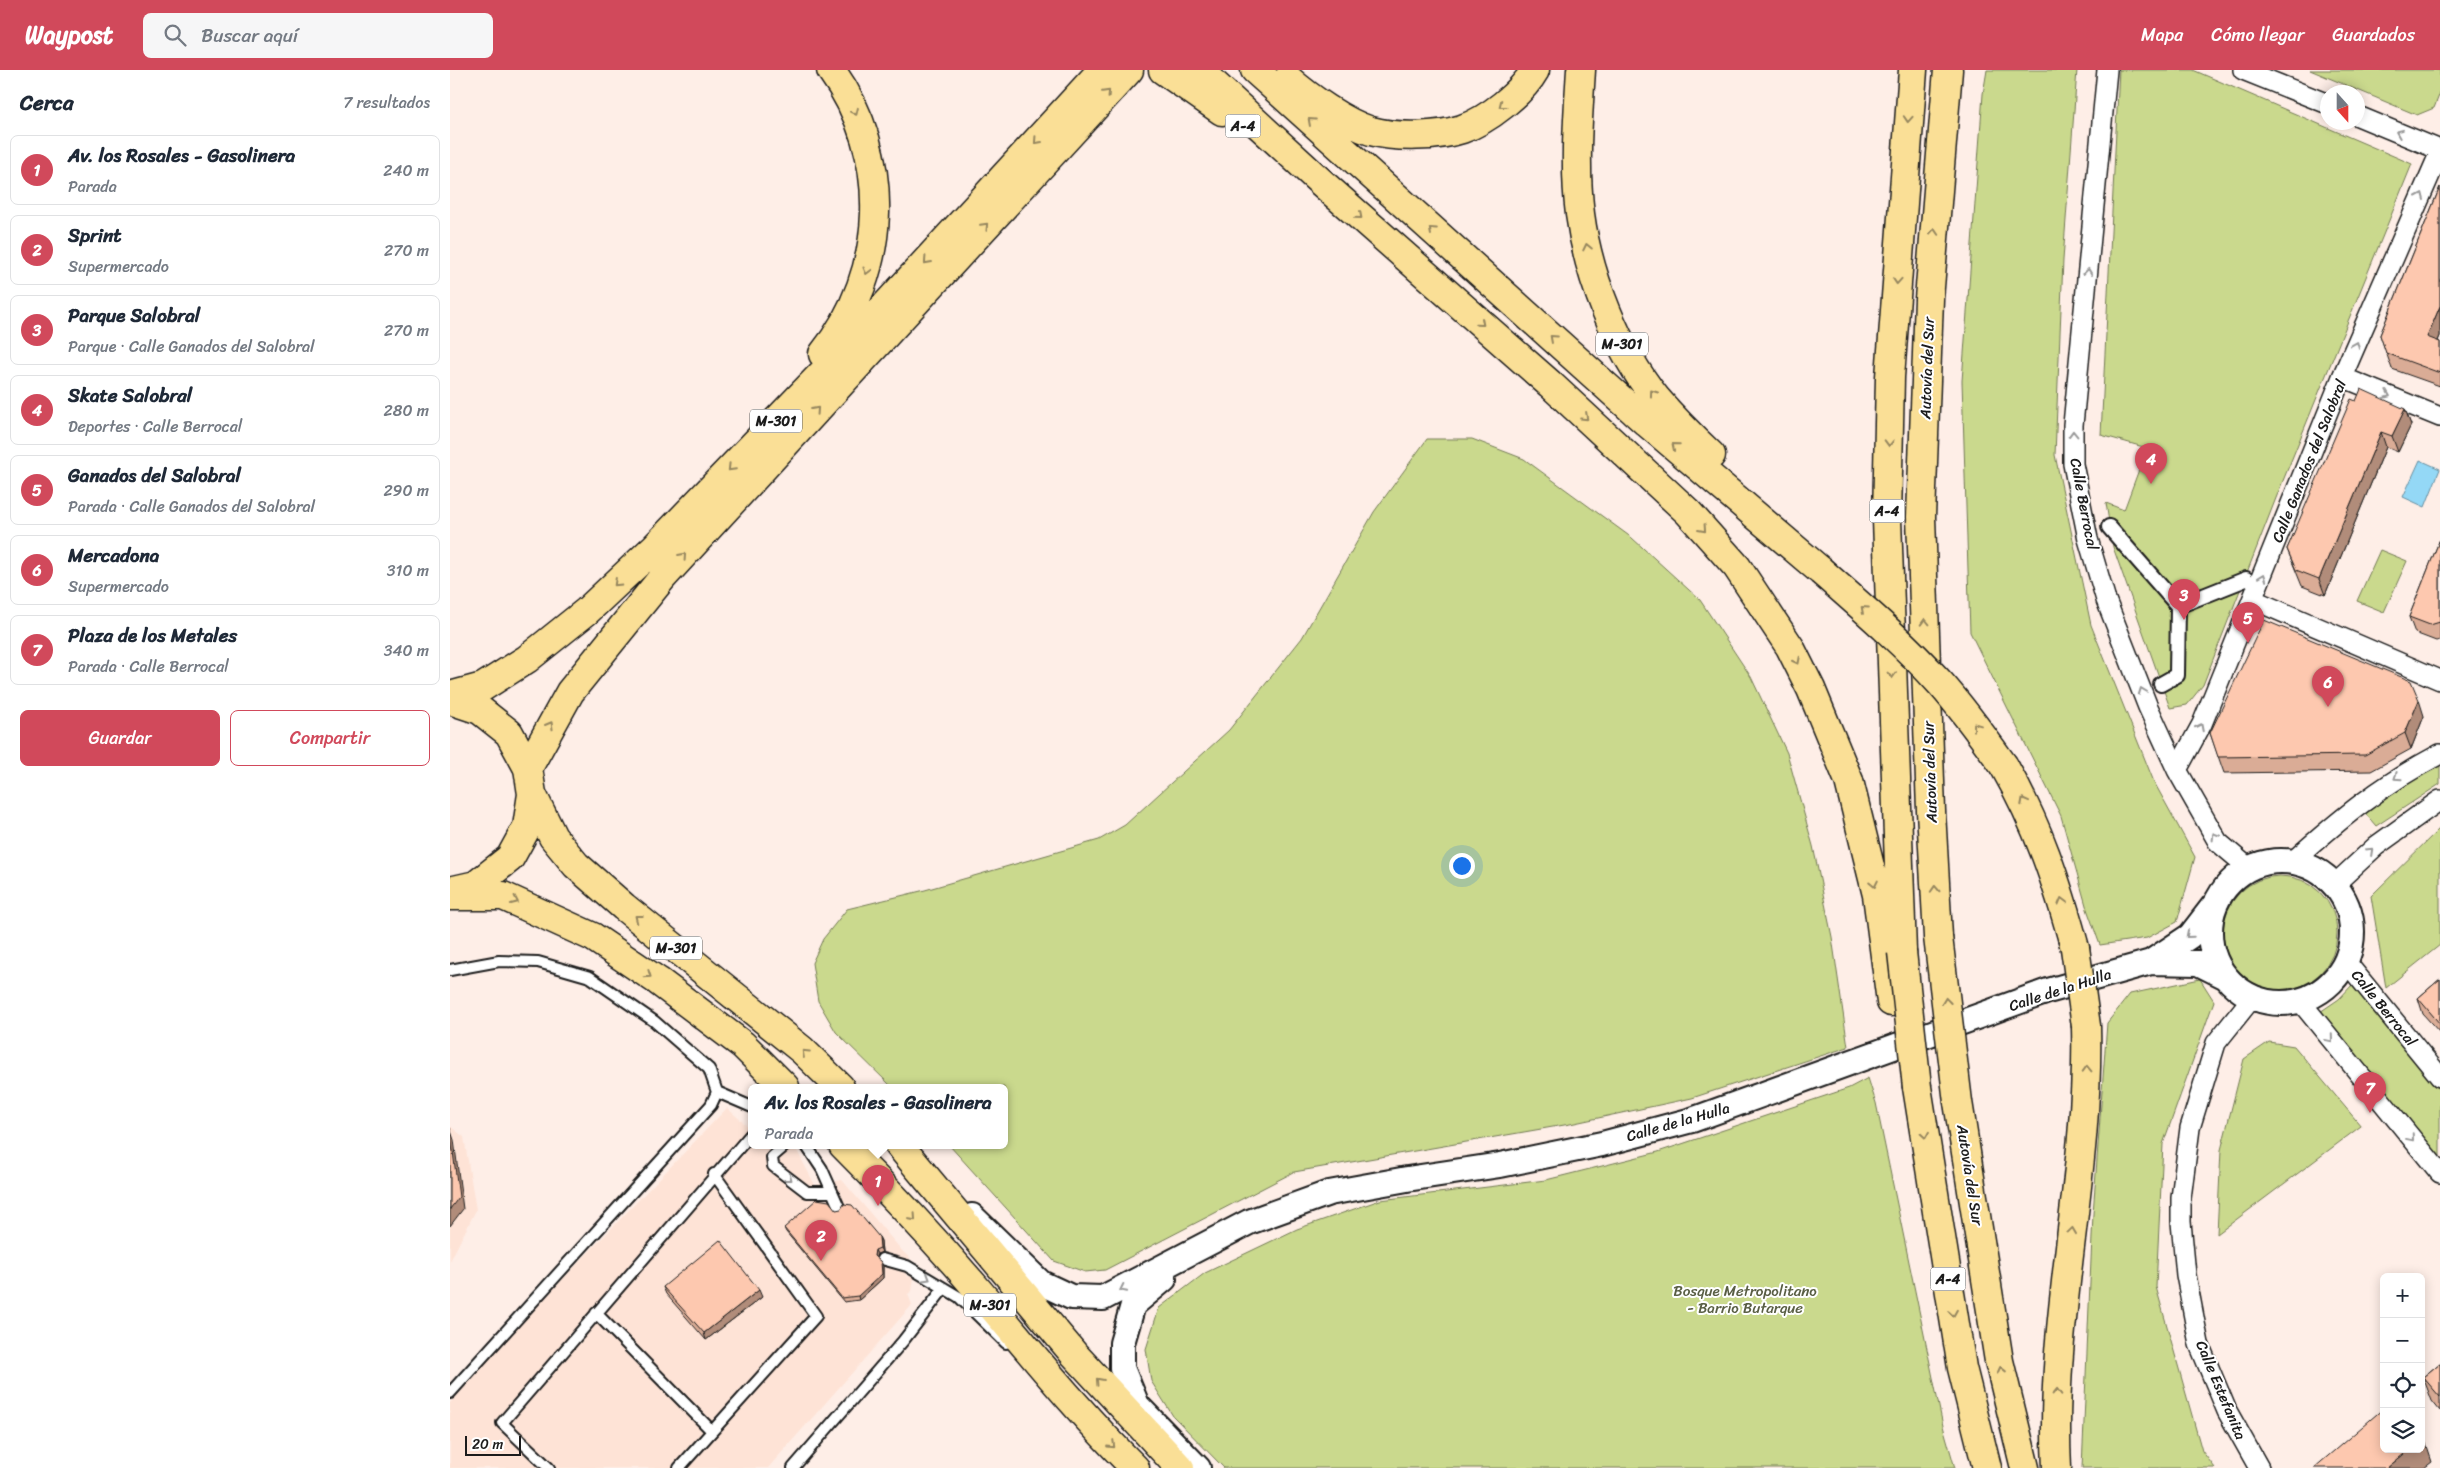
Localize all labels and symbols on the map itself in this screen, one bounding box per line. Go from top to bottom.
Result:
north arrow [2320,85,2365,130]
one-way arrow [1101,90,1110,99]
one-way arrow [1498,99,1508,108]
one-way arrow [849,107,860,116]
road number: A-4 [1226,114,1260,138]
one-way arrow [1903,115,1914,123]
one-way arrow [1308,118,1317,127]
one-way arrow [2395,129,2404,140]
one-way arrow [1033,135,1042,144]
one-way arrow [2414,192,2425,201]
one-way arrow [1353,210,1362,218]
one-way arrow [979,223,988,232]
one-way arrow [1429,226,1438,235]
one-way arrow [1929,228,1940,236]
one-way arrow [1582,242,1593,251]
one-way arrow [924,255,933,264]
one-way arrow [862,266,872,274]
one-way arrow [2082,268,2093,276]
one-way arrow [1891,277,1902,285]
street label: Autovía del Sur [1912,316,1942,420]
one-way arrow [1475,317,1484,326]
road number: M-301 [1596,332,1648,356]
one-way arrow [1550,335,1559,344]
one-way arrow [2349,341,2360,350]
street label: Calle Ganados del Salobral [2264,375,2354,547]
one-way arrow [2382,389,2391,400]
one-way arrow [1650,390,1659,399]
one-way arrow [810,407,819,416]
road number: M-301 [750,410,802,432]
one-way arrow [1580,411,1589,420]
one-way arrow [2068,430,2078,438]
one-way arrow [1883,439,1894,447]
one-way arrow [1671,443,1680,452]
pin: 4 [2135,443,2167,484]
street label: Calle Berrocal [2062,456,2106,553]
one-way arrow [728,462,737,471]
road number: A-4 [1870,500,1904,522]
one-way arrow [1697,523,1706,532]
one-way arrow [677,553,686,562]
one-way arrow [2257,574,2267,582]
one-way arrow [613,577,622,586]
pin: 3 [2168,579,2200,620]
pin: 5 [2232,602,2264,643]
one-way arrow [1860,606,1869,615]
one-way arrow [1919,617,1930,625]
one-way arrow [1791,656,1801,665]
pin: 6 [2312,666,2344,707]
one-way arrow [1887,672,1897,680]
one-way arrow [2138,687,2148,696]
street label: Autovía del Sur [1915,720,1945,824]
one-way arrow [544,721,554,730]
one-way arrow [1973,722,1982,732]
one-way arrow [2194,724,2204,733]
one-way arrow [2394,771,2403,781]
one-way arrow [2020,797,2030,806]
one-way arrow [2211,832,2221,841]
one-way arrow [2365,848,2374,857]
your location [1449,853,1475,879]
one-way arrow [1869,879,1879,888]
one-way arrow [1930,885,1941,893]
one-way arrow [510,895,519,906]
one-way arrow [2057,897,2068,906]
one-way arrow [635,915,644,923]
one-way arrow [2185,930,2194,939]
road number: M-301 [650,936,702,960]
street label: Calle de la Hulla [2005,961,2115,1019]
street label: Calle Berrocal [2345,964,2424,1053]
one-way arrow [643,969,652,978]
one-way arrow [1941,997,1952,1005]
one-way arrow [2325,1034,2334,1043]
one-way arrow [802,1050,811,1059]
one-way arrow [2082,1065,2093,1073]
pin: 7 [2354,1072,2386,1113]
street label: Calle de la Hulla [1623,1095,1733,1149]
street label: Autovía del Sur [1949,1122,1991,1228]
one-way arrow [1919,1132,1930,1140]
one-way arrow [2405,1132,2413,1141]
pin: 1 [862,1165,894,1206]
one-way arrow [783,1173,792,1181]
one-way arrow [907,1212,916,1221]
pin: 2 [805,1220,837,1261]
one-way arrow [2066,1226,2076,1235]
road number: A-4 [1930,1268,1966,1290]
one-way arrow [921,1271,930,1281]
park label: Bosque Metropolitano - Barrio Butarque [1673,1278,1817,1321]
one-way arrow [1120,1282,1129,1292]
road number: M-301 [964,1294,1016,1316]
one-way arrow [1947,1310,1958,1318]
street label: Calle Estefanita [2188,1336,2254,1444]
one-way arrow [1996,1365,2007,1374]
one-way arrow [1096,1378,1105,1387]
one-way arrow [2052,1388,2062,1396]
scale bar [465,1433,521,1456]
one-way arrow [1106,1439,1115,1448]

